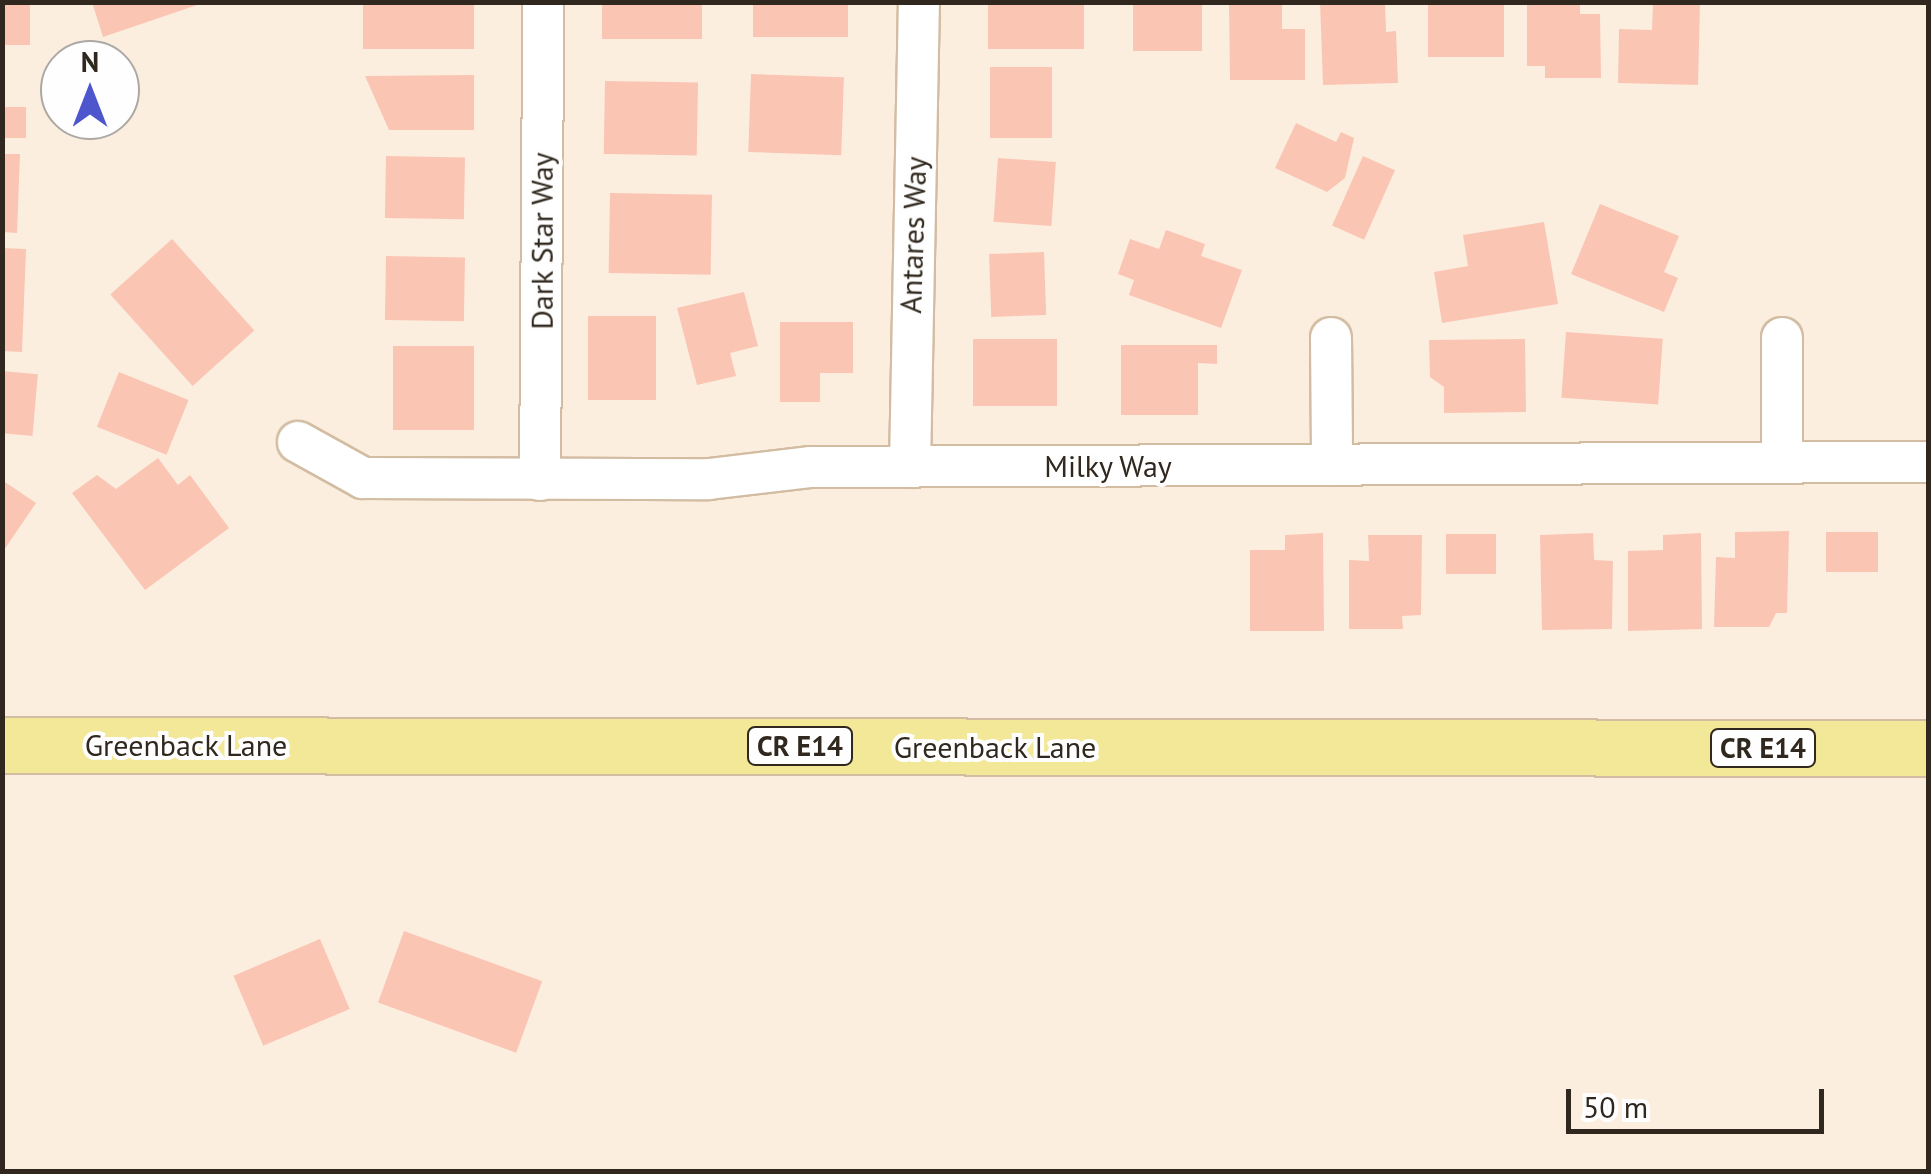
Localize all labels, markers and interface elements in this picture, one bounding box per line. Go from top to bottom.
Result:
north arrow [40,40,140,140]
text: N [81,43,99,80]
street label: Dark Star Way [524,152,560,330]
street label: Antares Way [892,156,934,314]
street label: Milky Way [1043,448,1173,484]
road number: CR E14 [745,723,855,769]
road number: CR E14 [1708,725,1818,771]
street label: Greenback Lane [84,727,288,763]
street label: Greenback Lane [893,729,1097,765]
scale bar [1571,1069,1828,1131]
text: 50 m [1583,1087,1648,1126]

